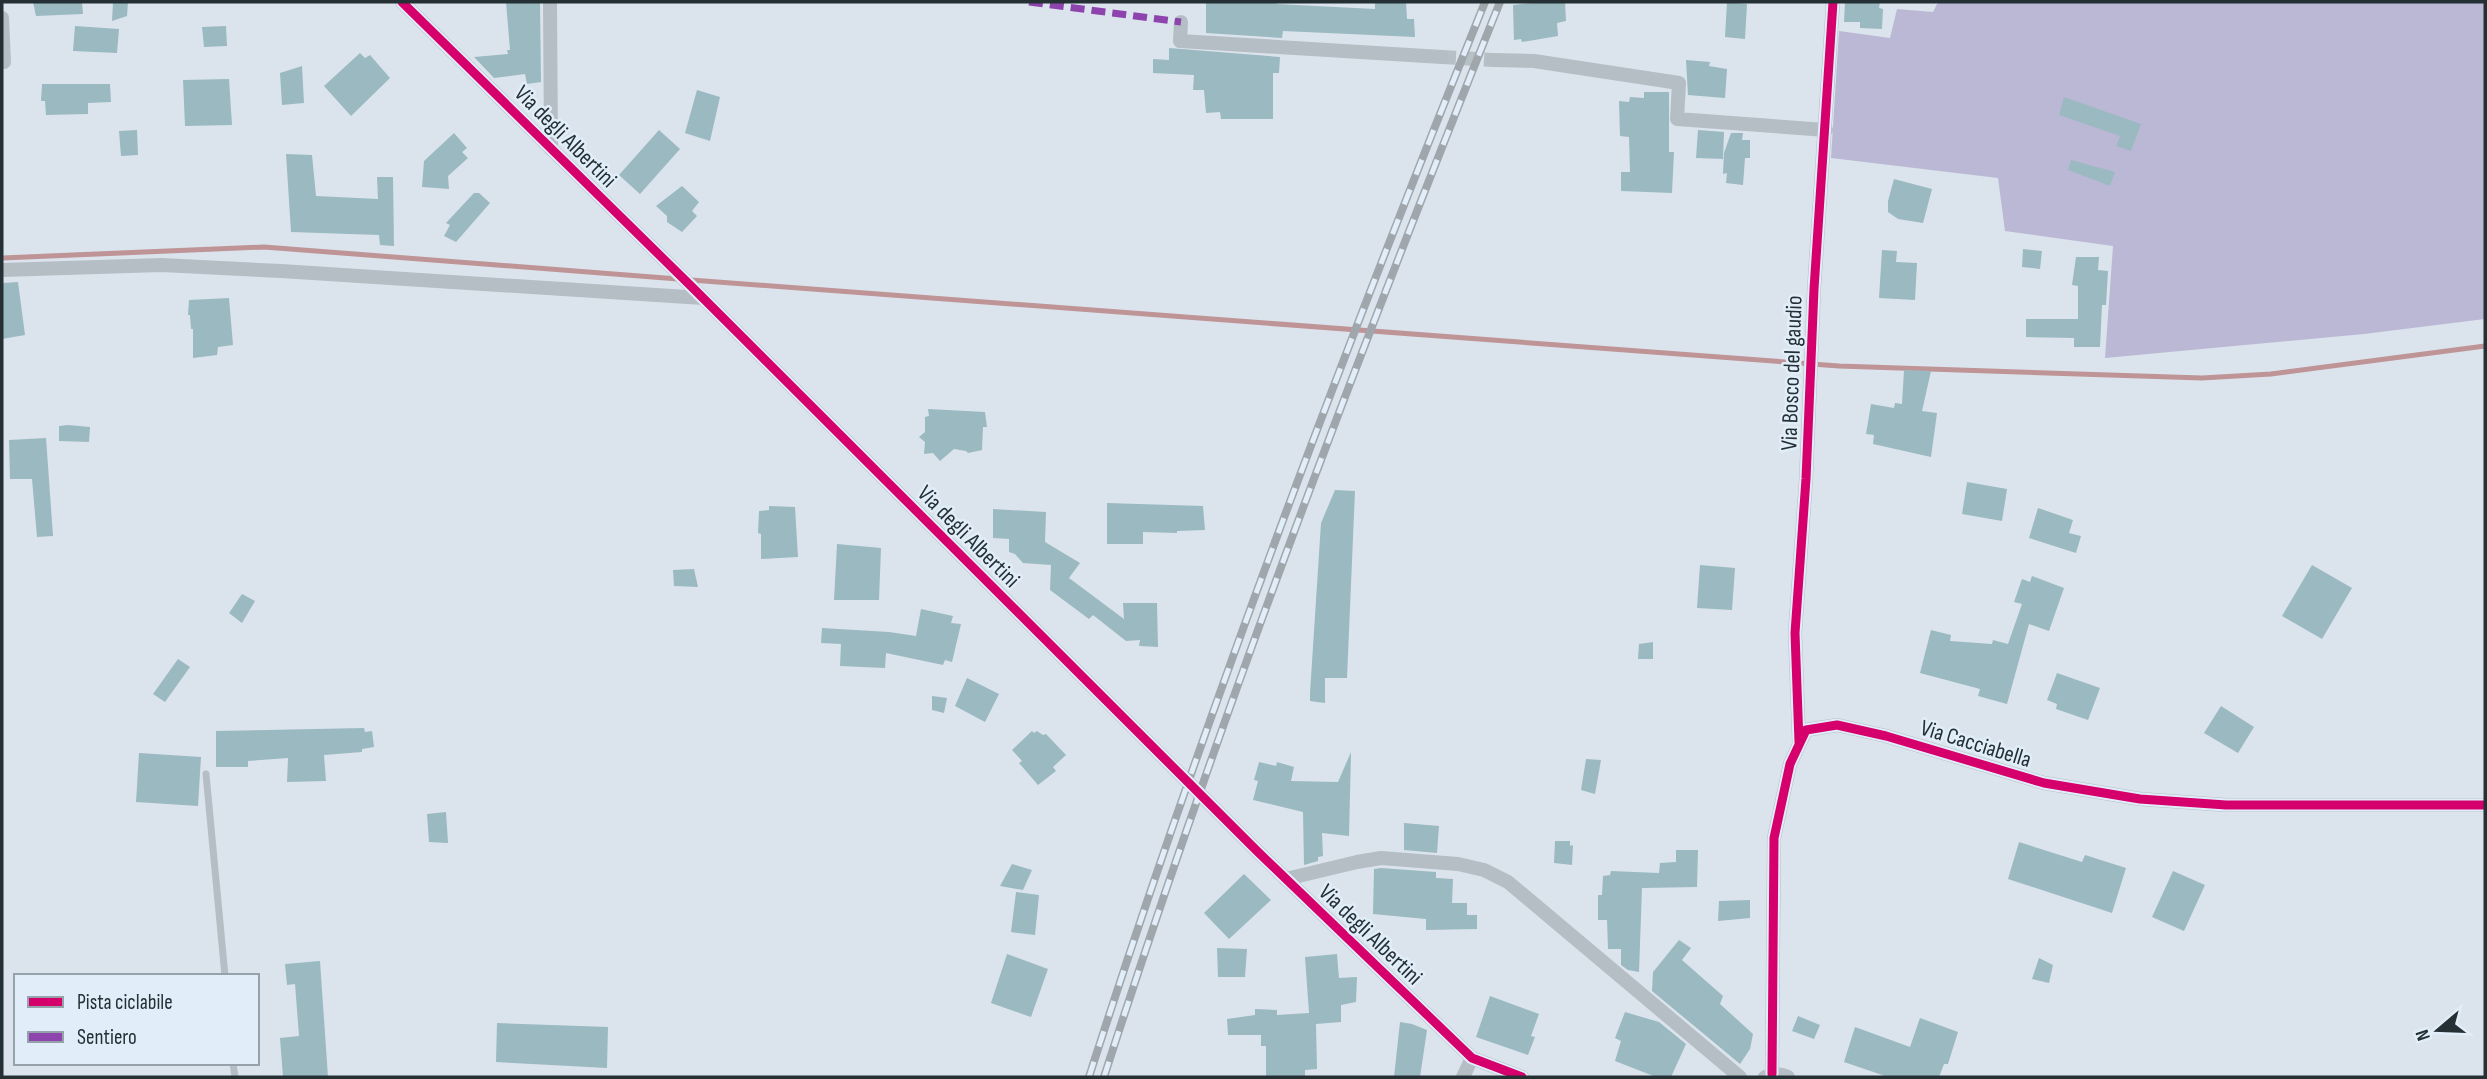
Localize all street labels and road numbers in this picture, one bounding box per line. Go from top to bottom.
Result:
street label: Via degli Albertini [508,80,622,194]
street label: Via Bosco del gaudio [1775,295,1809,451]
street label: Via degli Albertini [911,480,1025,594]
street label: Via Cacciabella [1917,714,2035,774]
street label: Via degli Albertini [1313,878,1428,991]

